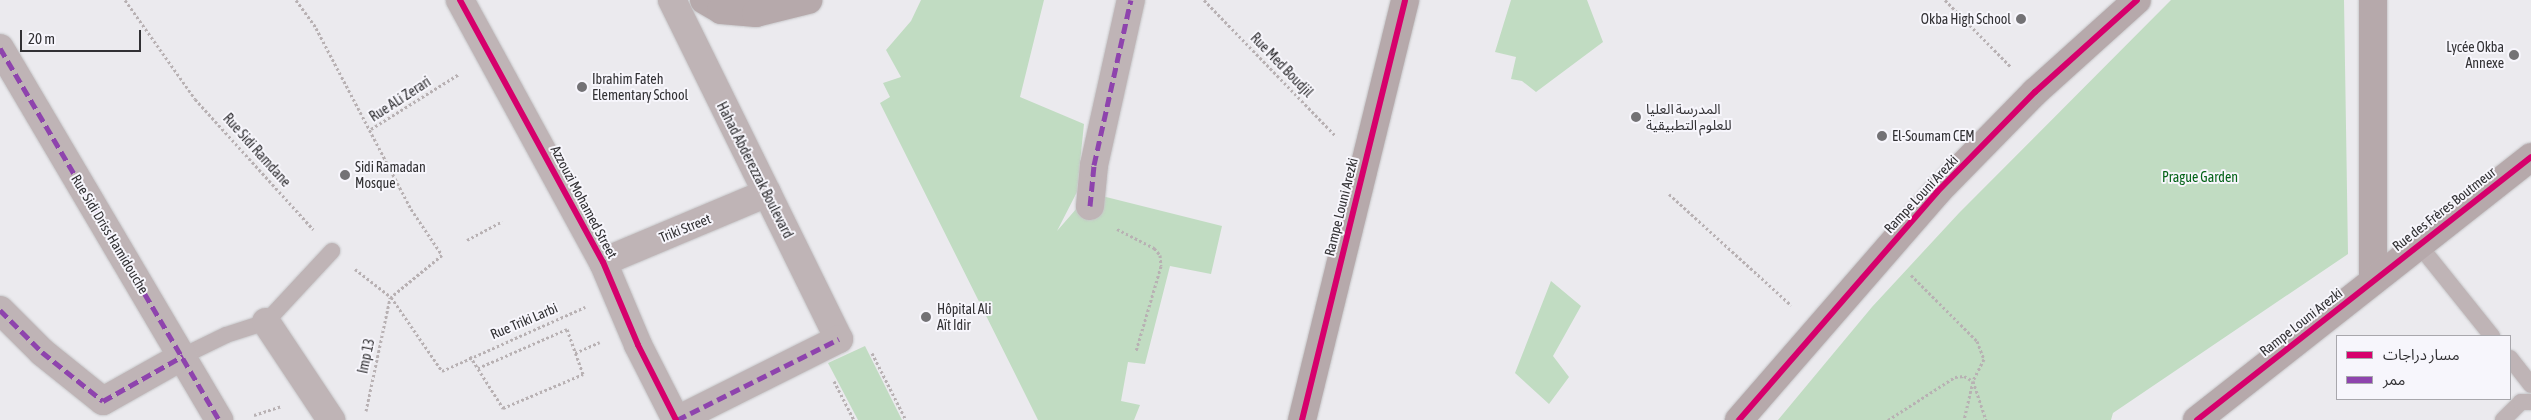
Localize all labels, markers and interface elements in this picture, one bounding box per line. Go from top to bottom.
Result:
place label: Okba High School [1921,11,2011,27]
marker: Okba High School [2015,13,2027,25]
scale bar [22,20,144,52]
street label: Rue Med Boudjil [1247,29,1317,101]
text: 20 m [28,30,55,47]
place label: Lycée Okba Annexe [2446,39,2504,72]
marker: Lycée Okba Annexe [2508,49,2520,61]
place label: Ibrahim Fateh Elementary School [592,71,688,104]
street label: Rue ALi Zerari [366,73,434,125]
marker: Ibrahim Fateh Elementary School [576,81,588,93]
street label: Hahad Abderezzak Boulevard [713,99,797,241]
place label: المدرسة العليا للعلوم التطبيقية [1646,101,1732,134]
street label: Rue Sidi Ramdane [220,110,294,190]
marker: المدرسة العليا للعلوم التطبيقية [1630,111,1642,123]
place label: El-Soumam CEM [1892,128,1975,144]
marker: El-Soumam CEM [1876,130,1888,142]
street label: Azzouzi Mohamed Street [547,143,621,261]
street label: Rampe Louni Arezki [1881,152,1961,236]
street label: Rampe Louni Arezki [1321,156,1361,258]
place label: Sidi Ramadan Mosque [355,159,426,192]
street label: Rue des Frères Boutmeur [2389,163,2499,255]
marker: Sidi Ramadan Mosque [339,169,351,181]
park label: Prague Garden [2162,169,2238,185]
street label: Rue Sidi Driss Hamidouche [68,171,152,297]
street label: Triki Street [657,210,713,246]
street label: Rampe Louni Arezki [2256,284,2346,360]
street label: Rue Triki Larbi [488,299,560,343]
place label: Hôpital Ali Aït Idir [937,301,992,334]
marker: Hôpital Ali Aït Idir [919,310,933,324]
legend [2336,335,2511,400]
street label: Imp 13 [354,337,378,375]
text: مسار دراجات [2383,346,2460,363]
text: ممر [2383,371,2406,388]

